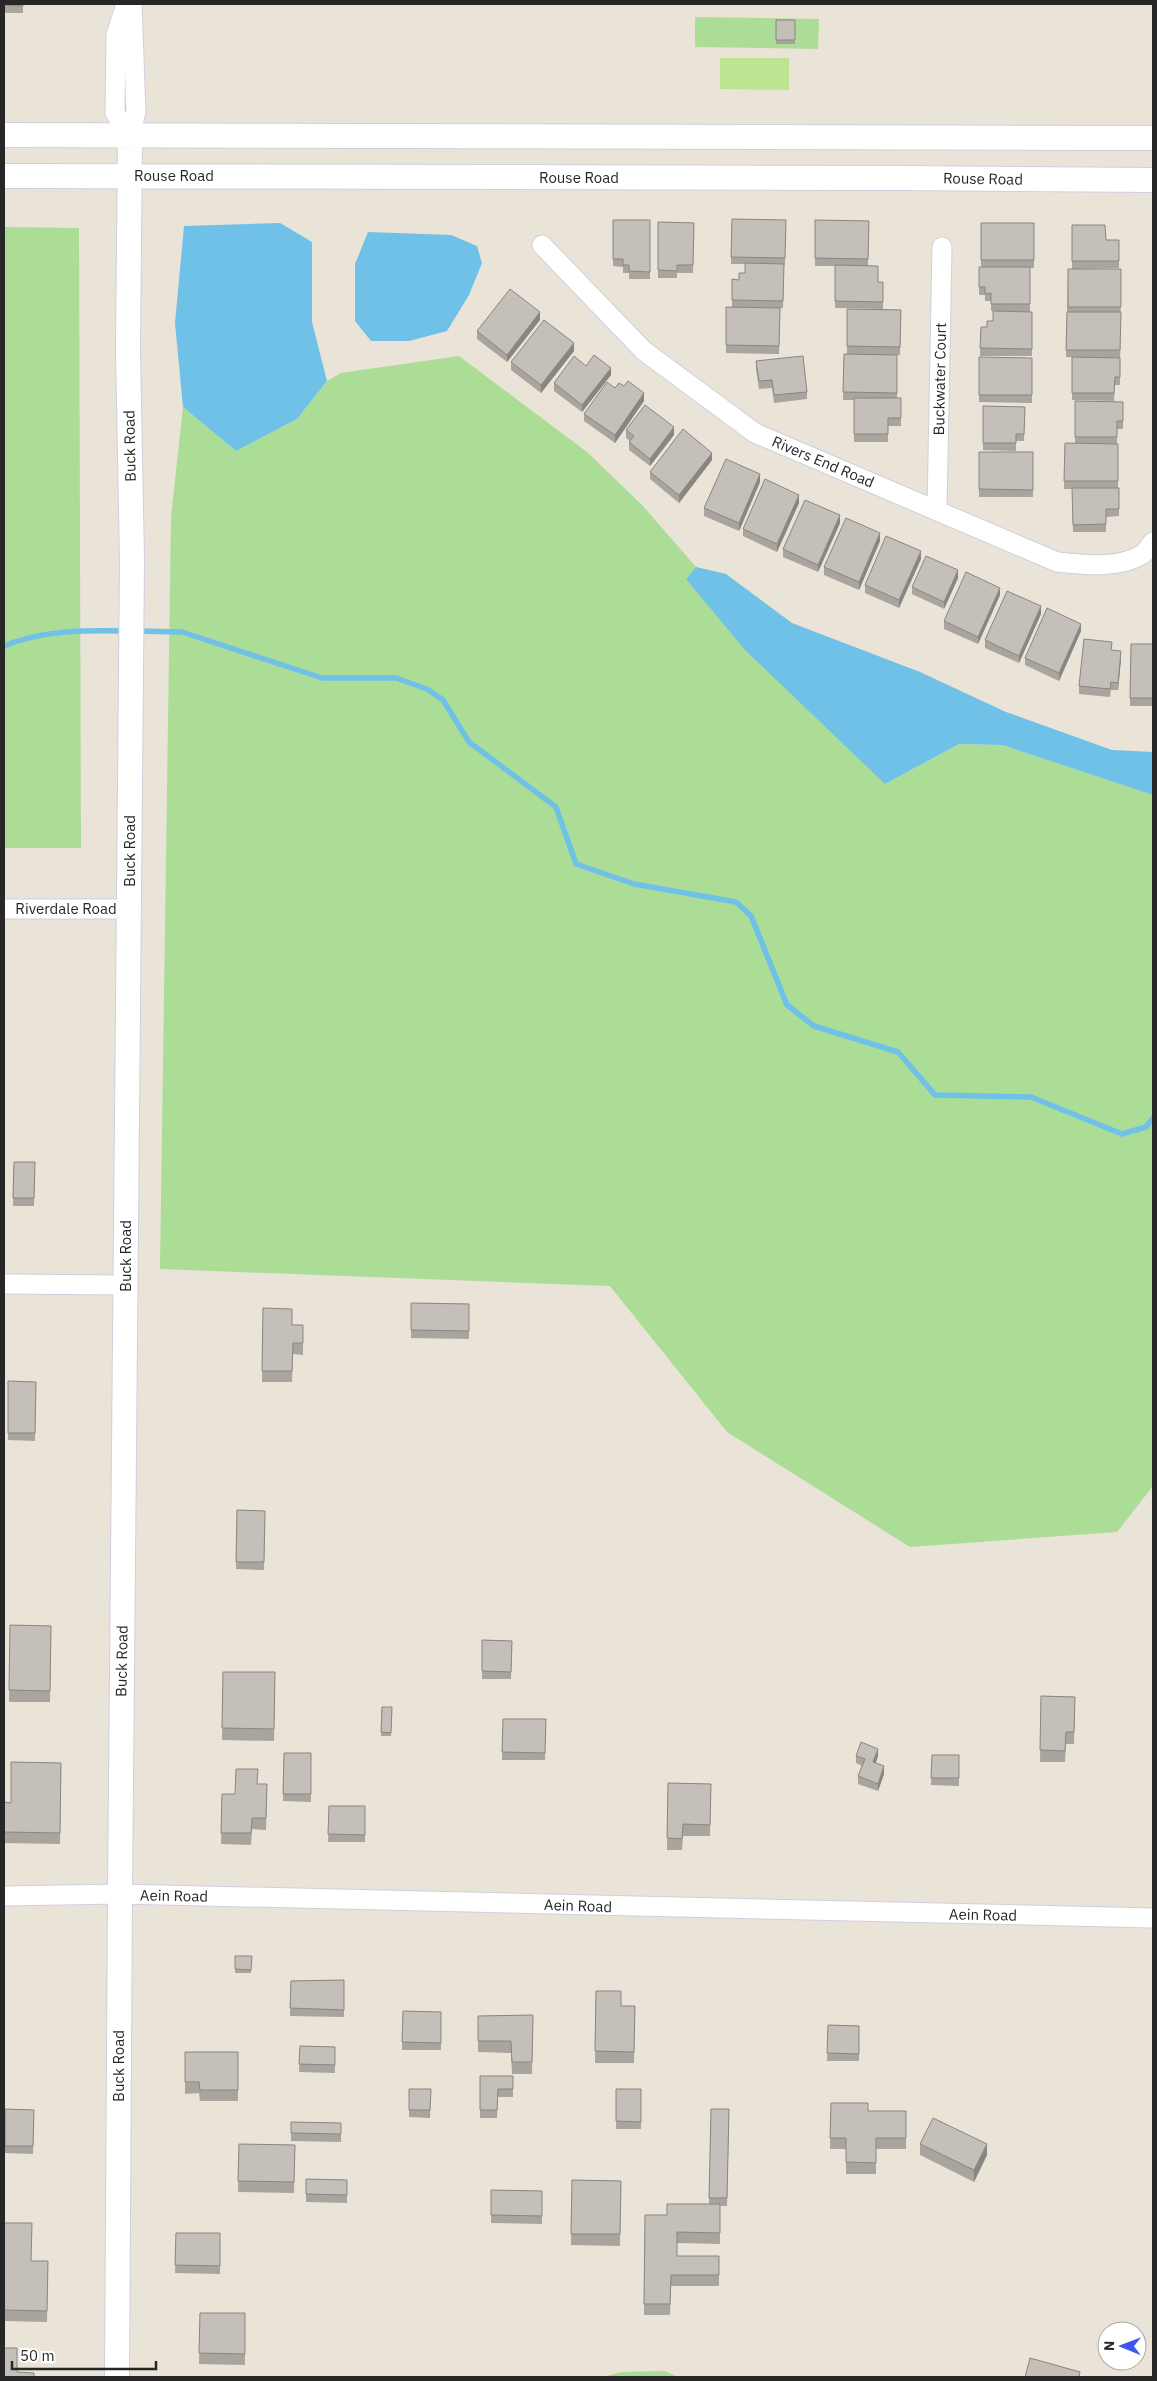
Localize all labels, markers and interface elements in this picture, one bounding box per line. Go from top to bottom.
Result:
street label: Rouse Road [134,166,214,185]
street label: Rouse Road [539,168,619,187]
street label: Rouse Road [943,168,1023,189]
street label: Buckwater Court [929,322,950,436]
street label: Buck Road [119,410,140,482]
street label: Rivers End Road [769,431,877,492]
street label: Buck Road [120,815,139,887]
street label: Riverdale Road [15,899,117,918]
street label: Buck Road [116,1220,135,1292]
street label: Buck Road [111,1625,132,1697]
street label: Aein Road [140,1885,208,1906]
street label: Aein Road [544,1895,612,1916]
street label: Aein Road [949,1904,1017,1925]
street label: Buck Road [109,2030,128,2102]
north arrow [1097,2321,1147,2371]
scale bar [12,2338,156,2370]
text: N [1100,2341,1118,2351]
text: 50 m [20,2346,55,2365]

